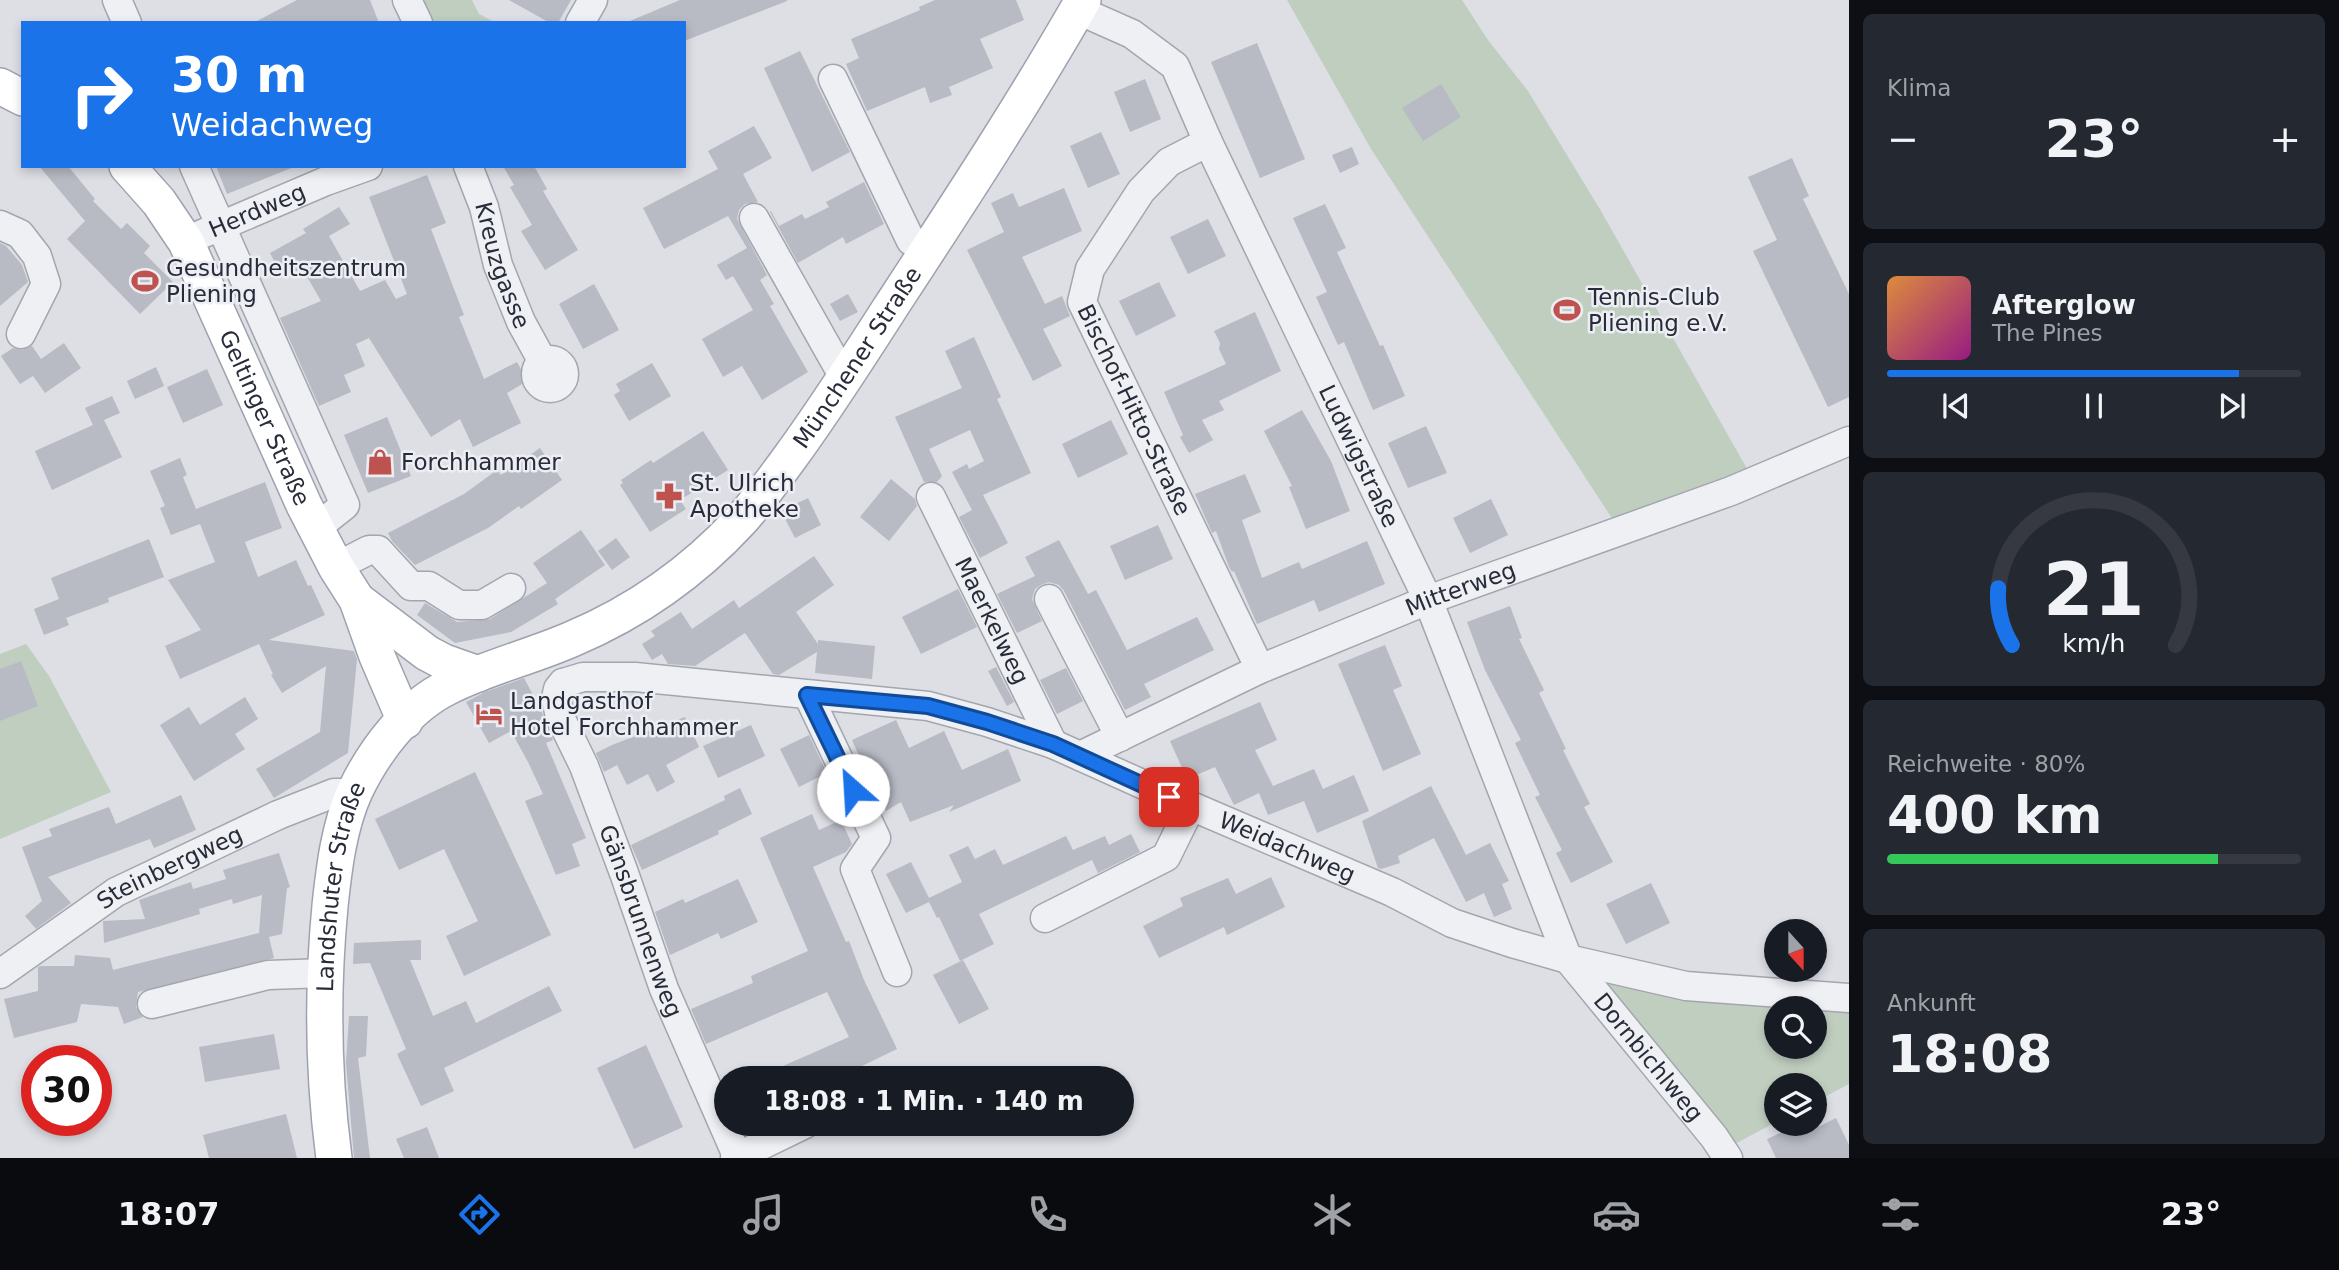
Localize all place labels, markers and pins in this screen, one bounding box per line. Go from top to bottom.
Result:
place label: Gesundheitszentrum Pliening [166,255,406,307]
sports icon: Gesundheitszentrum Pliening [130,266,160,296]
place label: Tennis-Club Pliening e.V. [1587,284,1728,336]
sports icon: Tennis-Club Pliening e.V. [1552,295,1582,325]
shop icon: Forchhammer [365,447,395,477]
place label: Forchhammer [401,449,561,475]
place label: St. Ulrich Apotheke [690,470,799,522]
pharmacy icon: St. Ulrich Apotheke [654,481,684,511]
place label: Landgasthof Hotel Forchhammer [510,688,739,740]
hotel icon: Landgasthof Hotel Forchhammer [474,699,504,729]
pin [1139,767,1199,827]

